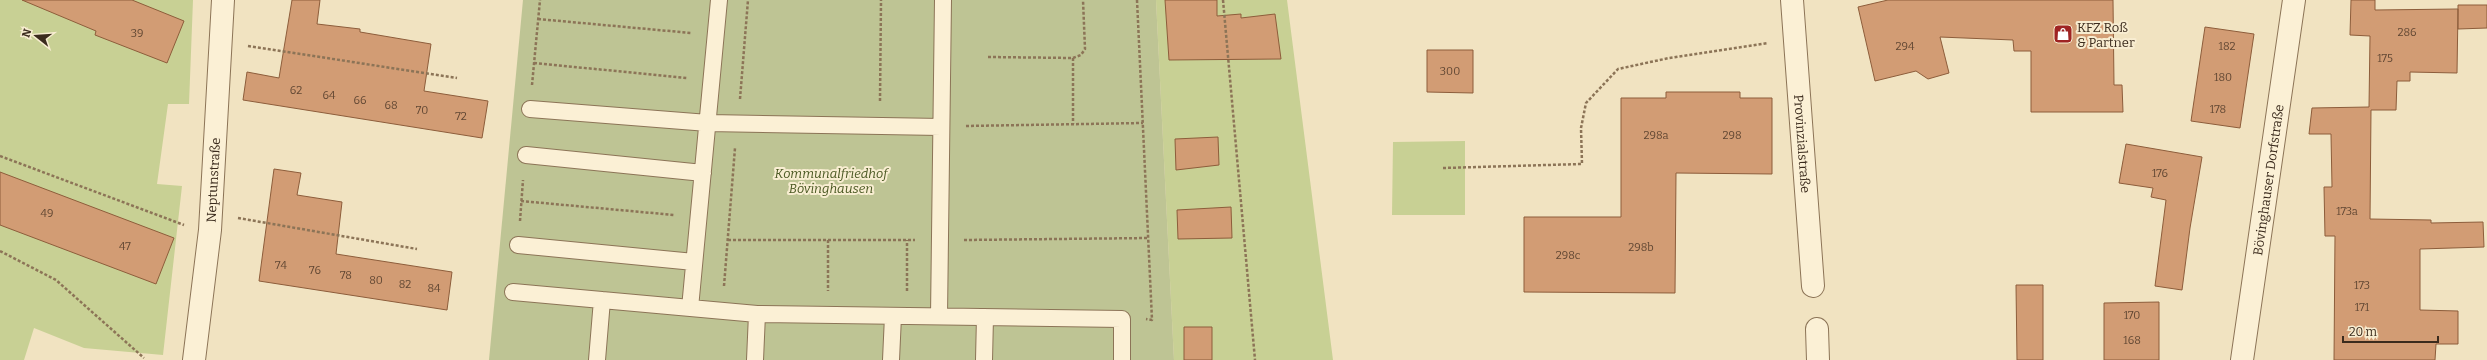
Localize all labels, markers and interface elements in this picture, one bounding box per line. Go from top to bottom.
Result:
north arrow [16,16,56,56]
place label: KFZ Roß & Partner [2077,20,2135,50]
shop icon: KFZ Roß & Partner [2052,23,2074,45]
house number: 286 [2397,26,2417,39]
text: N [19,27,35,39]
house number: 39 [131,27,143,40]
house number: 294 [1896,40,1915,53]
house number: 182 [2218,40,2236,53]
house number: 175 [2377,52,2393,65]
house number: 300 [1440,65,1460,78]
house number: 180 [2214,71,2232,84]
house number: 62 [290,84,302,97]
house number: 64 [323,89,336,102]
house number: 66 [354,94,366,107]
street label: Provinzialstraße [1791,94,1814,193]
house number: 68 [384,99,398,112]
house number: 178 [2210,103,2226,116]
house number: 70 [416,104,428,117]
street label: Bövinghauser Dorfstraße [2250,104,2286,256]
house number: 72 [455,110,467,123]
house number: 298a [1644,129,1668,142]
house number: 298 [1722,129,1742,142]
street label: Neptunstraße [203,137,223,223]
park label: Kommunalfriedhof Bövinghausen [775,166,889,196]
house number: 176 [2152,167,2168,180]
house number: 173a [2336,205,2358,218]
house number: 49 [41,207,53,220]
house number: 47 [119,240,131,253]
house number: 298b [1628,241,1654,254]
house number: 298c [1556,249,1581,262]
house number: 74 [275,259,287,272]
house number: 76 [309,264,321,277]
house number: 78 [340,269,352,282]
house number: 80 [369,274,383,287]
house number: 82 [399,278,411,291]
house number: 173 [2354,279,2370,292]
house number: 84 [427,282,441,295]
house number: 171 [2355,301,2370,314]
house number: 170 [2124,309,2140,322]
scale bar [2343,318,2438,344]
text: 20 m [2349,325,2378,339]
house number: 168 [2123,334,2141,347]

